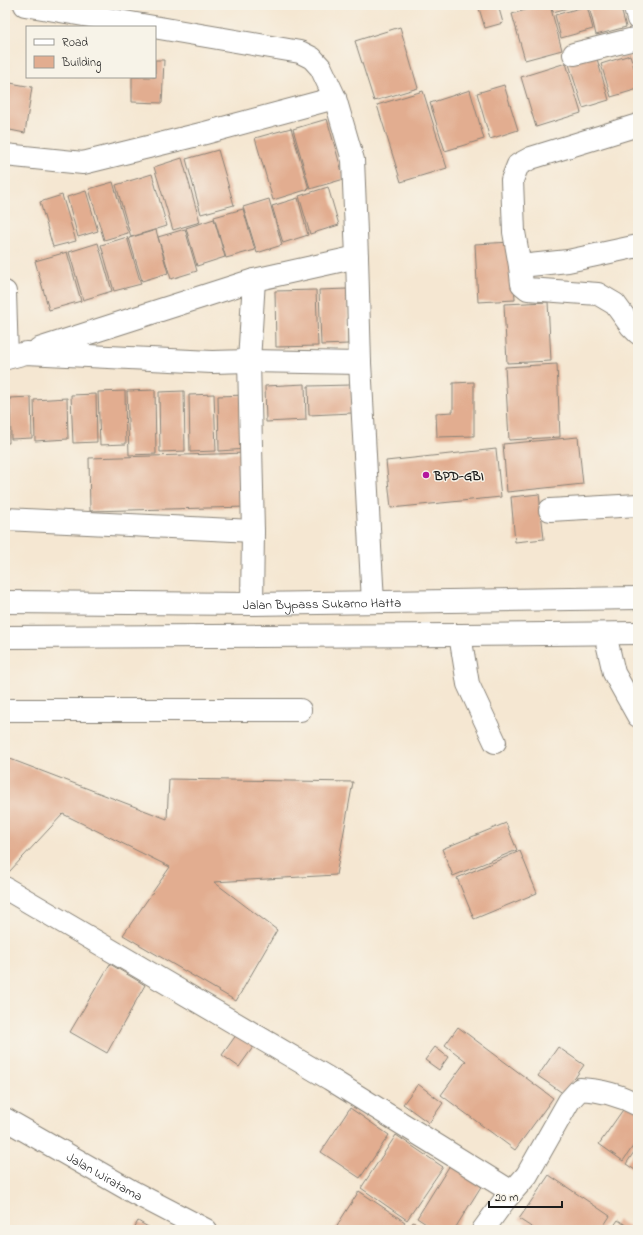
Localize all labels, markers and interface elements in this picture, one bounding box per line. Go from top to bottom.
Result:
legend [26,26,156,78]
text: Road [62,34,88,52]
text: Building [61,54,101,73]
place label: BPD-GBI [433,467,484,486]
marker: BPD-GBI [421,470,431,480]
street label: Jalan Bypass Sukarno Hatta [243,594,401,616]
street label: Jalan Wiratama [63,1148,146,1206]
scale bar [489,1183,562,1209]
text: 20 m [495,1189,518,1207]

